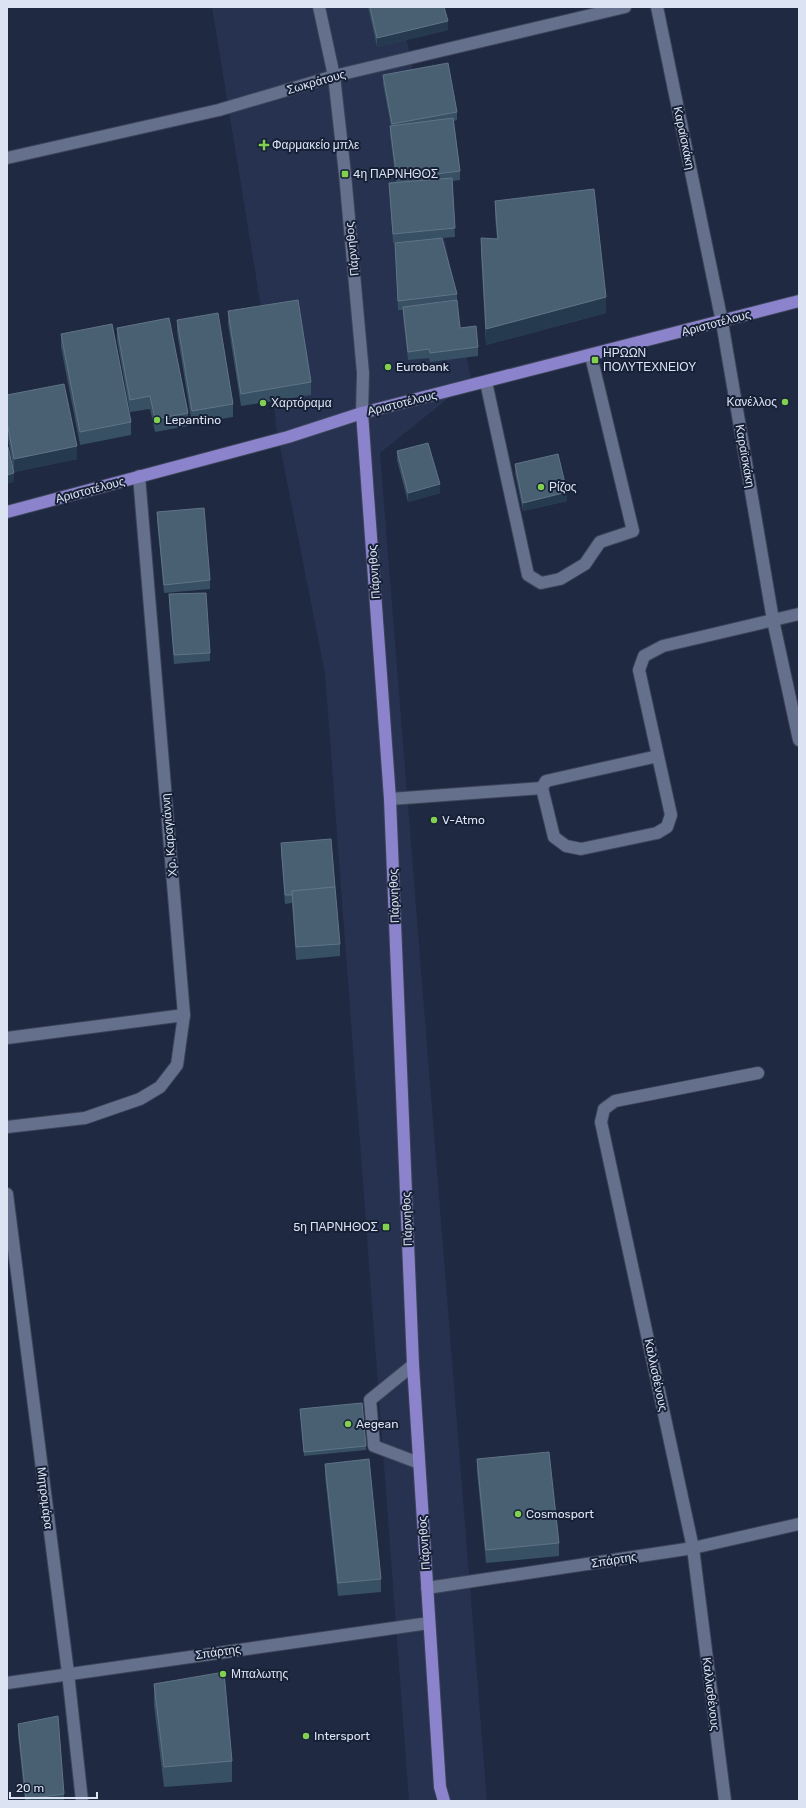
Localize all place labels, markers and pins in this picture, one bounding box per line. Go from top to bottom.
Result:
place label: Φαρμακείο μπλε [272,138,360,152]
marker: Φαρμακείο μπλε [259,140,269,150]
place label: 4η ΠΑΡΝΗΘΟΣ [353,167,438,181]
marker: 4η ΠΑΡΝΗΘΟΣ [340,169,350,179]
place label: ΗΡΩΩΝ ΠΟΛΥΤΕΧΝΕΙΟΥ [603,346,696,374]
marker: ΗΡΩΩΝ ΠΟΛΥΤΕΧΝΕΙΟΥ [590,355,600,365]
place label: Eurobank [396,360,450,374]
marker: Eurobank [383,362,393,372]
place label: Κανέλλος [727,395,777,409]
place label: Χαρτόραμα [271,396,332,410]
marker: Κανέλλος [780,397,790,407]
marker: Χαρτόραμα [258,398,268,408]
place label: Lepantino [165,413,221,427]
marker: Lepantino [152,415,162,425]
place label: Ρίζος [549,480,577,494]
marker: Ρίζος [536,482,546,492]
place label: V-Atmo [442,813,485,827]
marker: V-Atmo [429,815,439,825]
place label: 5η ΠΑΡΝΗΘΟΣ [293,1220,378,1234]
marker: 5η ΠΑΡΝΗΘΟΣ [381,1222,391,1232]
place label: Aegean [356,1417,398,1431]
marker: Aegean [343,1419,353,1429]
place label: Cosmosport [526,1507,594,1521]
marker: Cosmosport [513,1509,523,1519]
place label: Μπαλωτης [231,1667,288,1681]
marker: Μπαλωτης [218,1669,228,1679]
place label: Intersport [314,1729,370,1743]
marker: Intersport [301,1731,311,1741]

